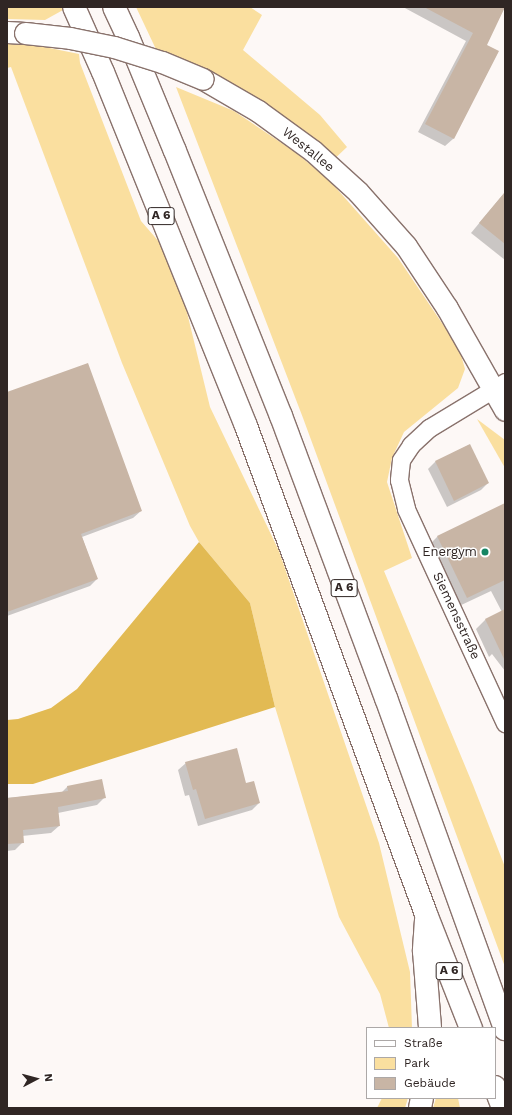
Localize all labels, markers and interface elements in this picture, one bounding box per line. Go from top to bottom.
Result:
street label: Westallee [279,124,337,176]
road number: A 6 [147,206,175,226]
place label: Energym [422,544,477,560]
marker: Energym [480,547,490,557]
street label: Siemensstraße [429,570,483,662]
road number: A 6 [330,578,358,598]
road number: A 6 [435,961,463,981]
legend [366,1027,496,1099]
text: Straße [404,1036,443,1050]
text: Park [404,1056,430,1070]
north arrow [16,1059,56,1099]
text: N [42,1073,55,1082]
text: Gebäude [404,1076,456,1090]

